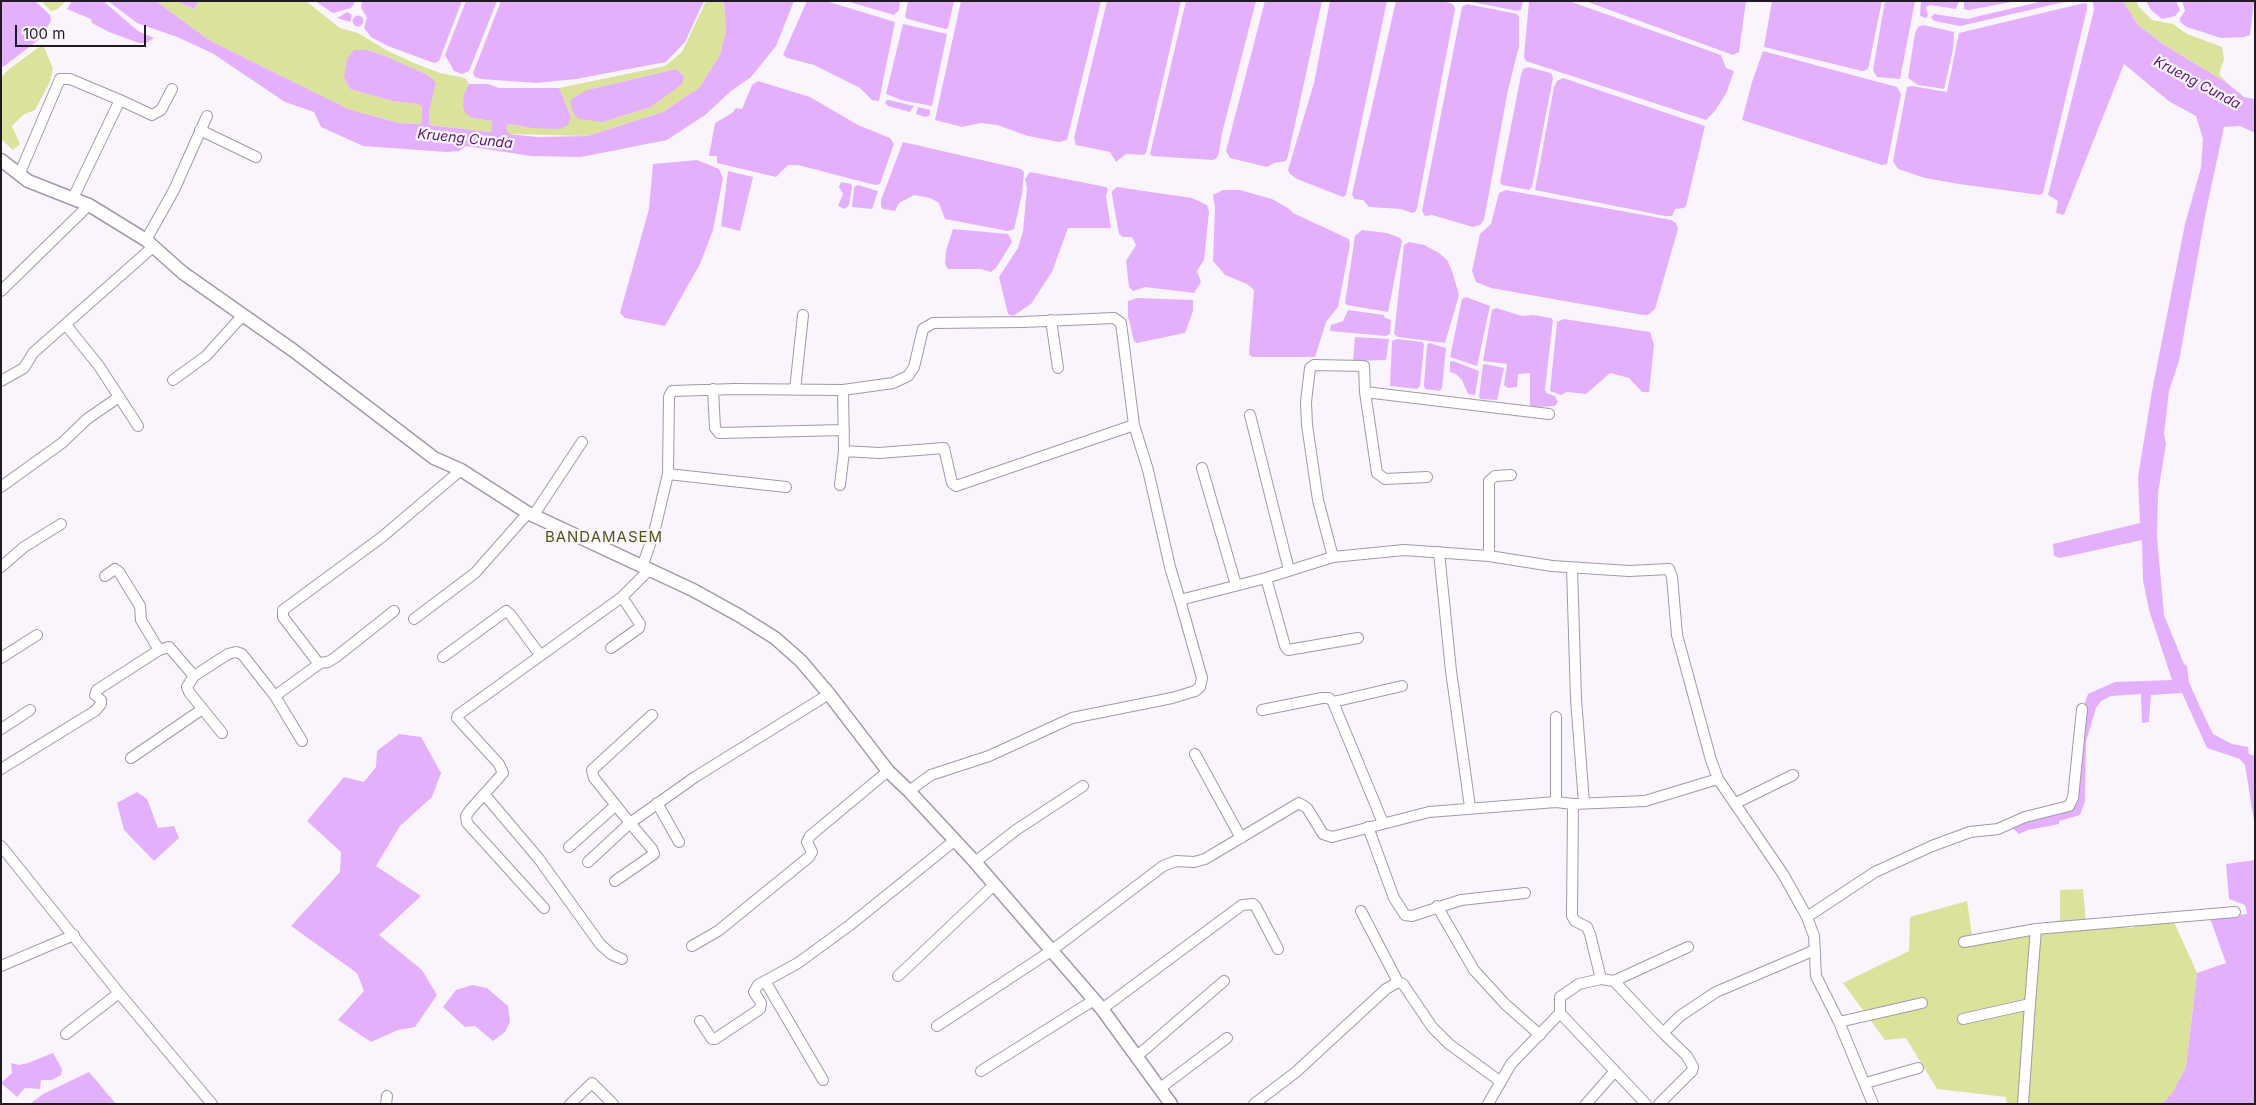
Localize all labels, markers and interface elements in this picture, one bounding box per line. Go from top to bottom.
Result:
scale bar [18,15,149,47]
text: 100 m [23,24,65,43]
water label: Krueng Cunda [2151,53,2243,113]
water label: Krueng Cunda [416,126,514,152]
district label: BANDAMASEM [544,528,664,546]

